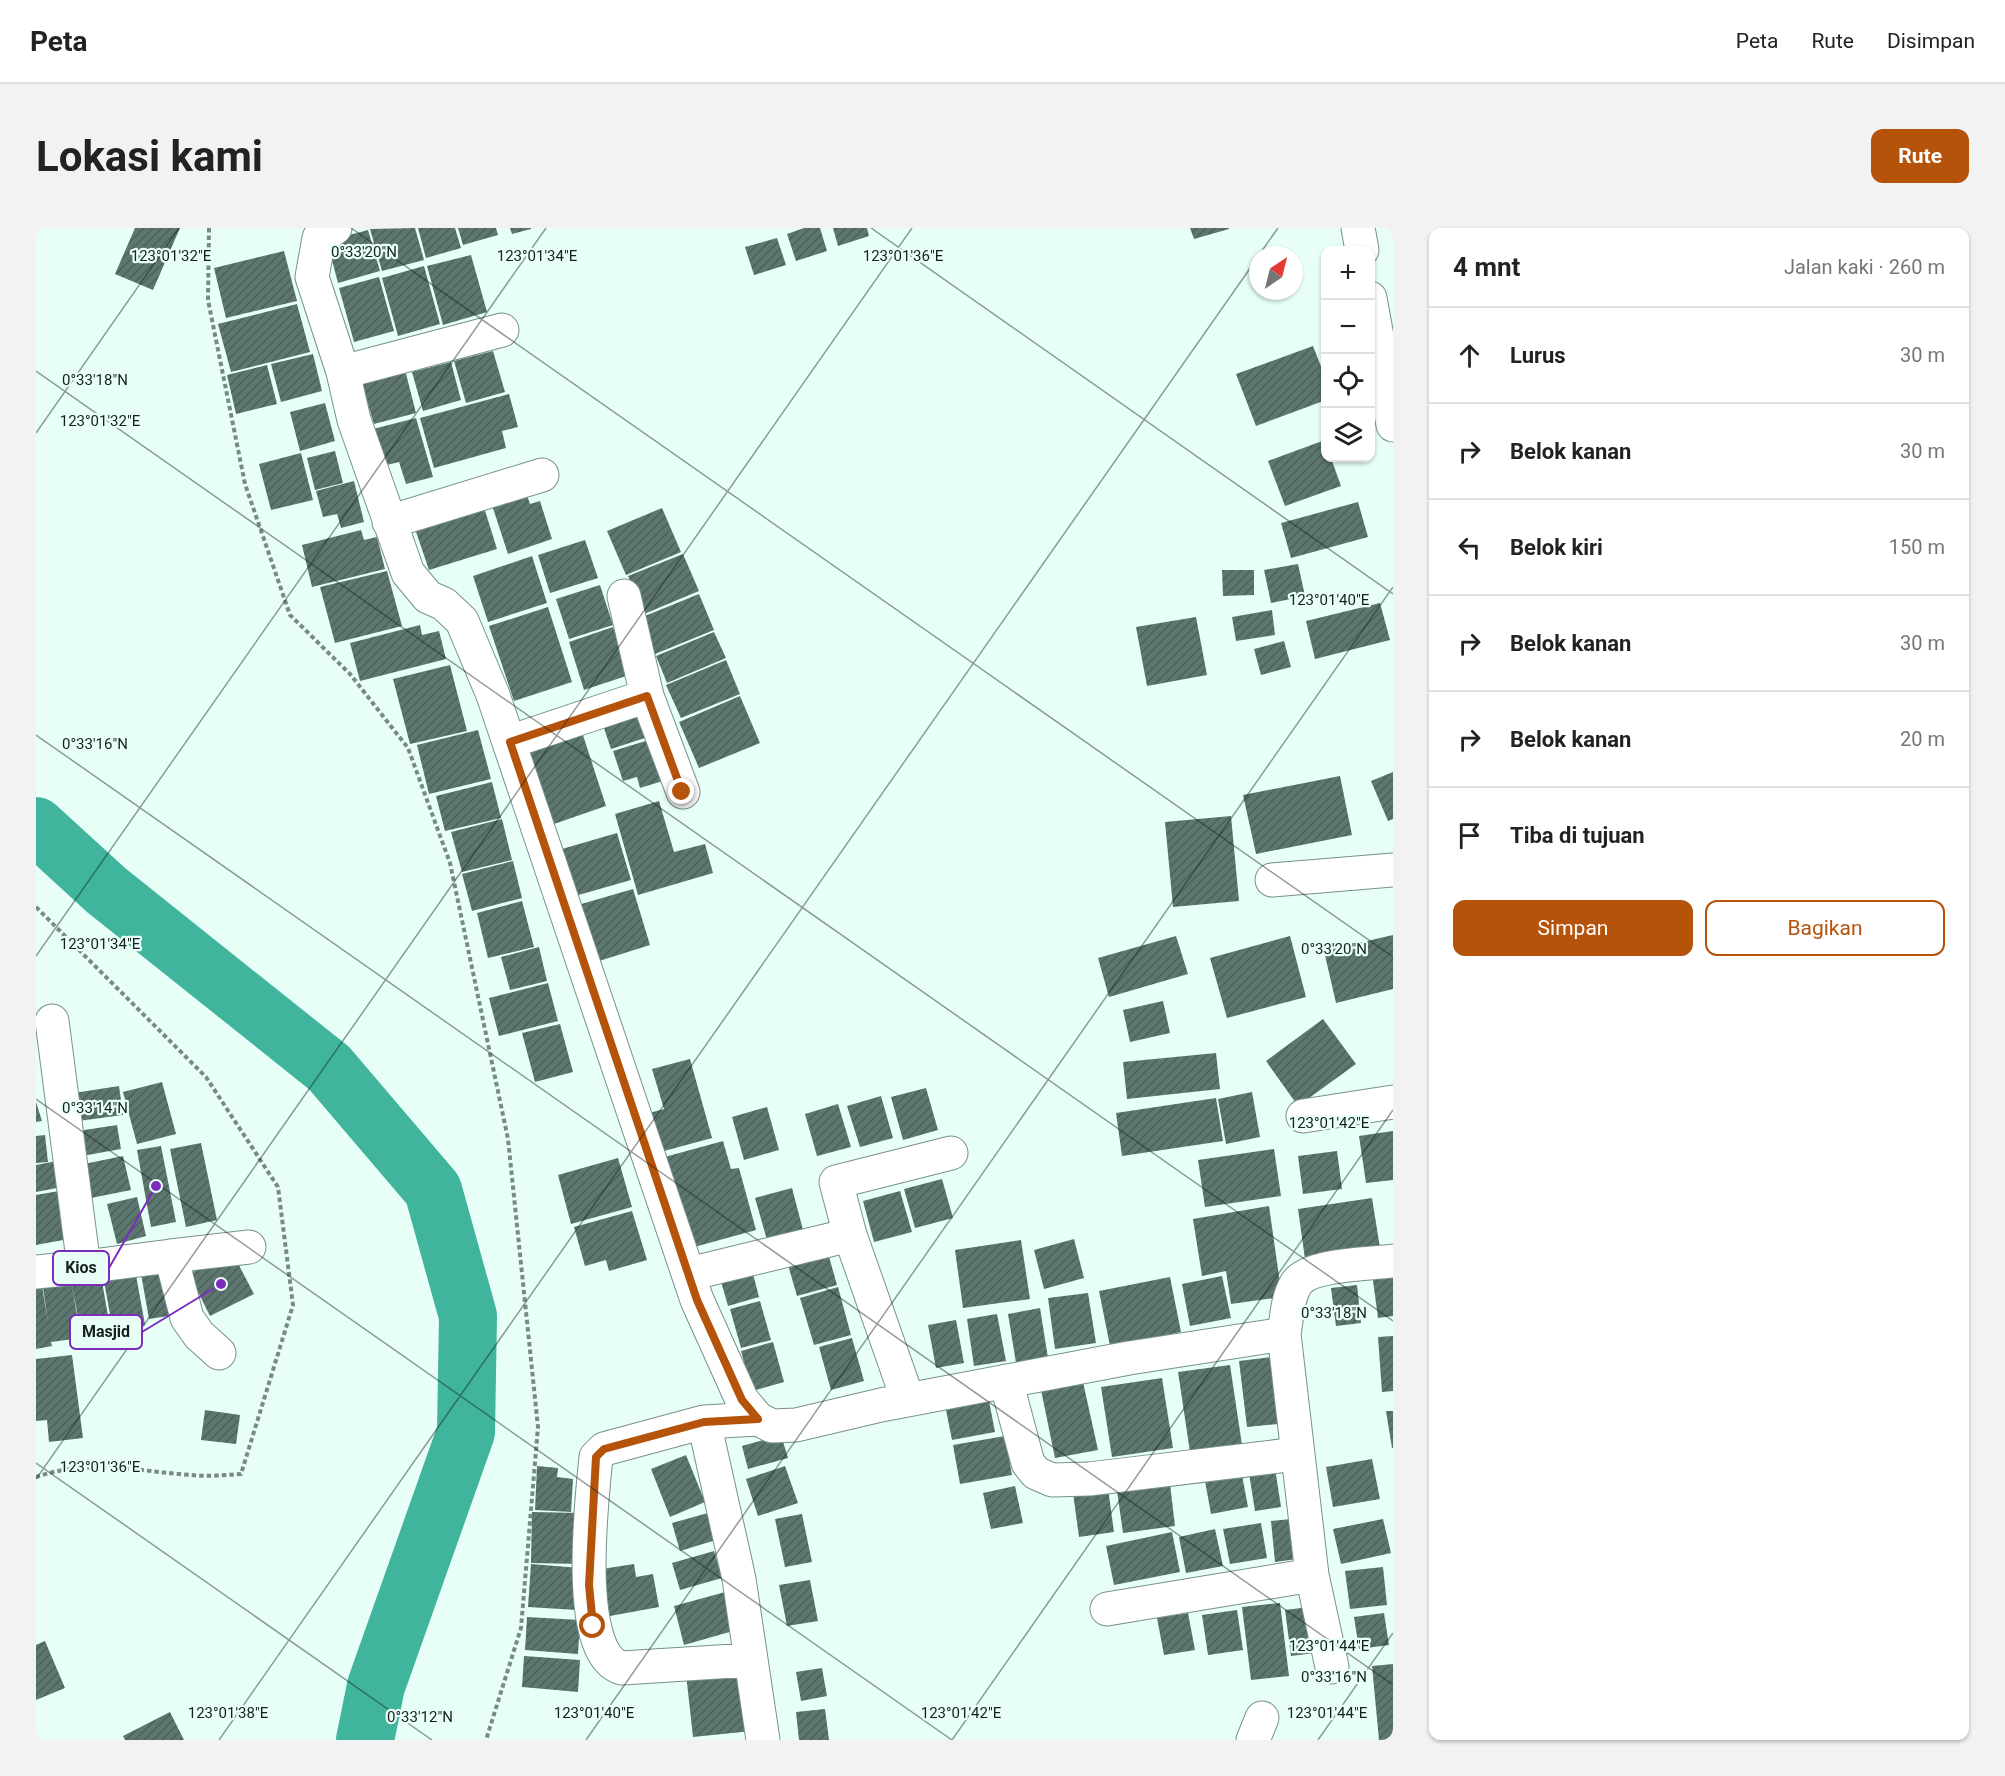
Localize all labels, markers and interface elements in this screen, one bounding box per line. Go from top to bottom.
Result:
text: Peta [30,25,87,58]
text: Peta [1736,29,1778,53]
text: Rute [1811,29,1854,53]
text: Disimpan [1887,29,1975,53]
button: Rute [1871,129,1969,183]
text: Lokasi kami [36,132,263,181]
text: 0°33'20"N [331,243,397,261]
north arrow [1249,246,1303,300]
map controls [1321,246,1375,462]
button: + [1321,246,1375,300]
text: 123°01'32"E [131,247,212,265]
text: 123°01'34"E [497,247,578,265]
text: 123°01'36"E [863,247,944,265]
text: 4 mnt [1453,252,1520,282]
text: Jalan kaki · 260 m [1784,255,1945,279]
button: − [1321,300,1375,354]
icon: ahead [1453,339,1486,372]
text: Lurus [1510,343,1566,368]
text: 30 m [1900,343,1945,367]
button: locate [1321,354,1375,408]
text: 0°33'18"N [62,371,128,389]
button: layers [1321,408,1375,462]
text: 123°01'32"E [60,412,141,430]
icon: right [1453,435,1486,468]
text: Belok kanan [1510,439,1631,464]
text: 30 m [1900,439,1945,463]
icon: left [1453,531,1486,564]
text: Belok kiri [1510,535,1603,560]
text: 150 m [1889,535,1945,559]
text: 123°01'40"E [1289,591,1370,609]
icon: right [1453,627,1486,660]
text: Belok kanan [1510,631,1631,656]
text: 30 m [1900,631,1945,655]
icon: right [1453,723,1486,756]
text: Belok kanan [1510,727,1631,752]
text: 20 m [1900,727,1945,751]
text: 0°33'16"N [62,735,128,753]
route end [668,778,694,804]
icon: arrive [1453,819,1486,852]
text: Tiba di tujuan [1510,823,1645,848]
button: Simpan [1453,900,1693,956]
button: Bagikan [1705,900,1945,956]
text: 123°01'34"E [60,935,141,953]
text: 0°33'20"N [1301,940,1367,958]
text: 0°33'14"N [62,1099,128,1117]
text: 123°01'42"E [1289,1114,1370,1132]
callout: Kios [53,1251,109,1285]
text: Kios [65,1258,97,1277]
text: 0°33'18"N [1301,1304,1367,1322]
callout: Masjid [70,1315,142,1349]
text: Masjid [82,1322,130,1341]
text: 123°01'36"E [60,1458,141,1476]
route start [579,1612,605,1638]
text: 123°01'44"E [1289,1637,1370,1655]
text: 0°33'16"N [1301,1668,1367,1686]
text: 123°01'38"E [188,1704,269,1722]
text: 123°01'40"E [554,1704,635,1722]
text: 123°01'42"E [921,1704,1002,1722]
text: 123°01'44"E [1287,1704,1368,1722]
text: 0°33'12"N [387,1708,453,1726]

